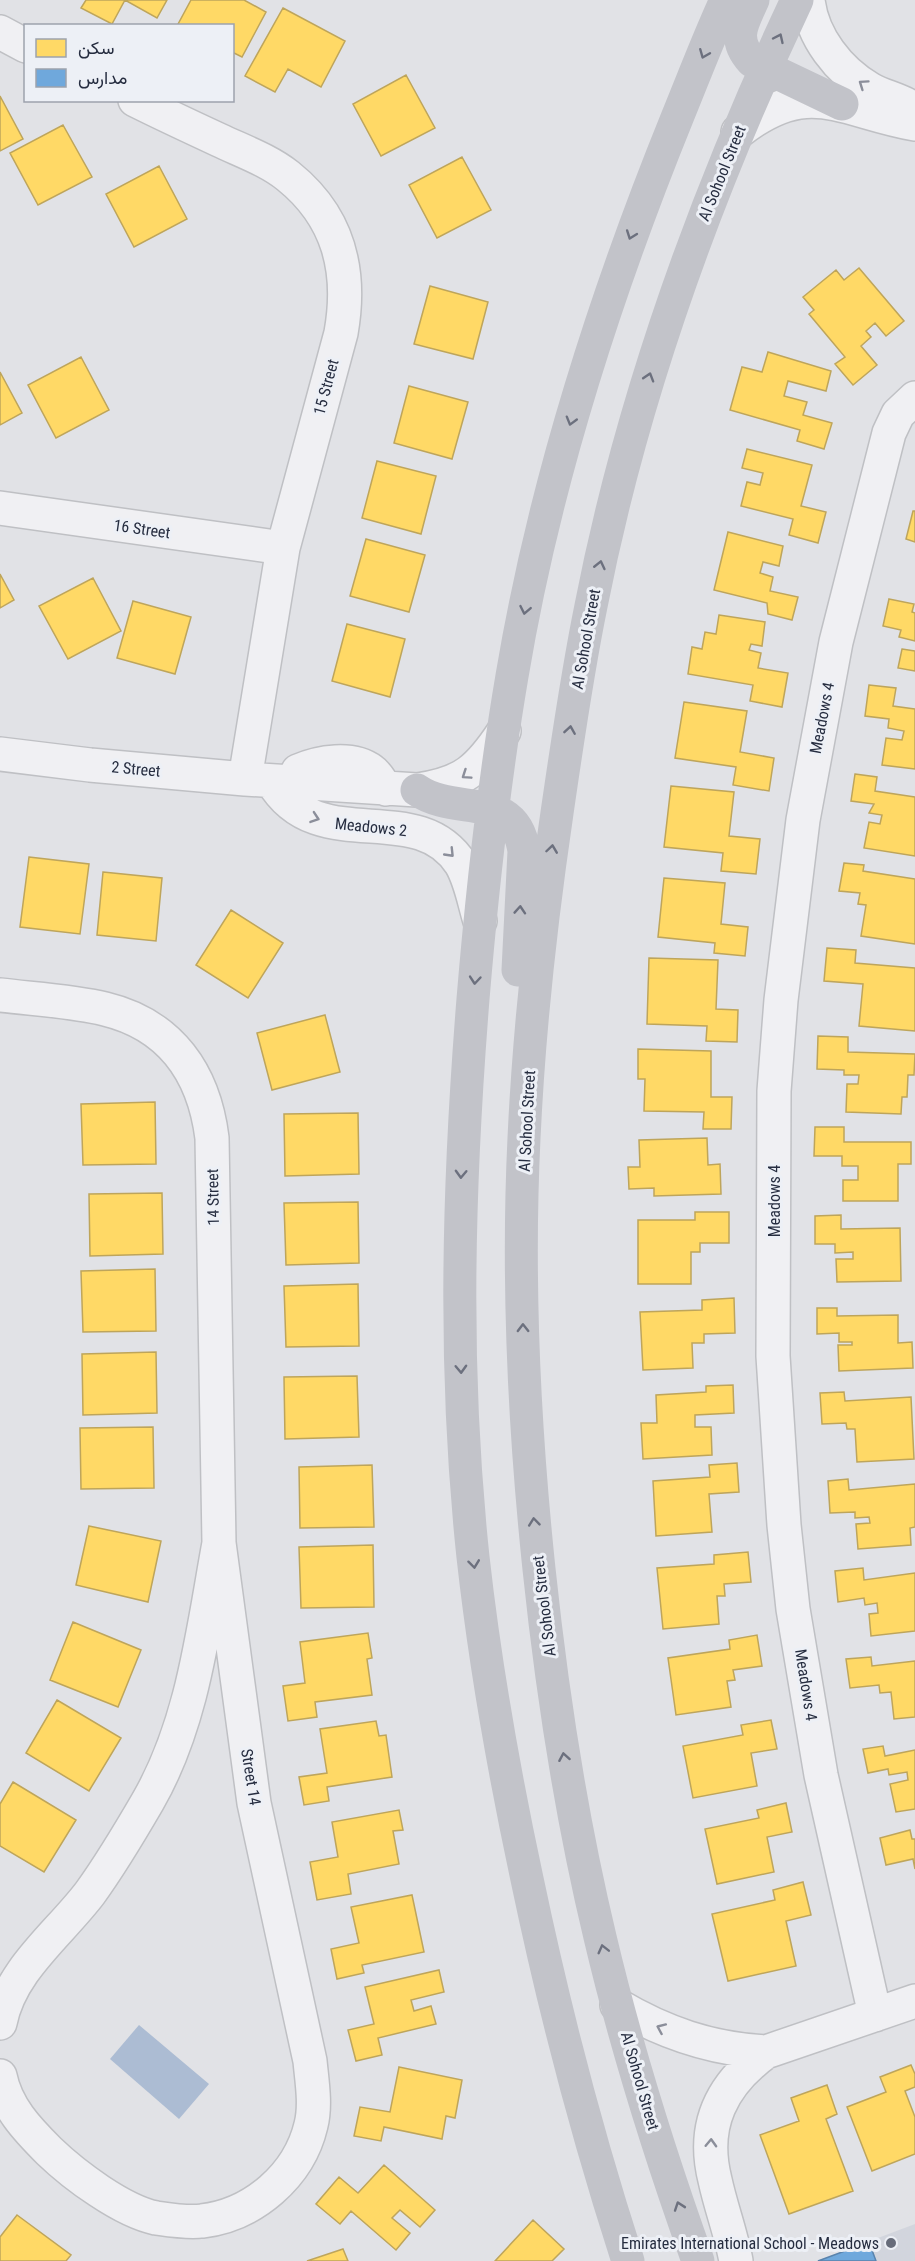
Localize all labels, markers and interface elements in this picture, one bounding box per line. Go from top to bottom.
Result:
legend [24,24,234,102]
one-way arrow [772,34,784,45]
text: سكن [78,37,114,59]
one-way arrow [699,48,711,59]
text: مدارس [78,67,127,89]
one-way arrow [859,80,870,91]
street label: Al Sohool Street [694,122,750,224]
one-way arrow [626,229,639,240]
street label: 15 Street [309,357,343,417]
one-way arrow [642,372,654,383]
one-way arrow [566,415,578,425]
street label: 16 Street [112,516,172,542]
one-way arrow [593,561,606,571]
street label: Al Sohool Street [568,587,604,691]
one-way arrow [519,605,532,615]
street label: Meadows 4 [806,681,838,755]
one-way arrow [563,726,576,736]
street label: 2 Street [111,757,162,781]
one-way arrow [462,767,472,779]
one-way arrow [309,811,320,824]
street label: Meadows 2 [334,814,408,840]
one-way arrow [545,844,558,854]
one-way arrow [443,845,454,856]
one-way arrow [514,906,527,915]
one-way arrow [469,975,482,984]
street label: Al Sohool Street [515,1070,539,1172]
street label: Meadows 4 [765,1165,784,1237]
street label: 14 Street [203,1168,223,1226]
one-way arrow [455,1170,468,1179]
one-way arrow [517,1323,530,1332]
one-way arrow [455,1365,467,1374]
one-way arrow [529,1518,541,1527]
street label: Al Sohool Street [528,1554,560,1658]
one-way arrow [468,1559,480,1568]
street label: Meadows 4 [791,1648,821,1722]
street label: Street 14 [237,1747,265,1807]
one-way arrow [558,1753,571,1763]
one-way arrow [597,1944,610,1954]
one-way arrow [656,2024,667,2036]
street label: Al Sohool Street [617,2030,663,2133]
one-way arrow [704,2138,717,2147]
one-way arrow [674,2201,686,2212]
place label: Emirates International School - Meadows [621,2234,879,2253]
marker: Emirates International School - Meadows [884,2236,898,2250]

